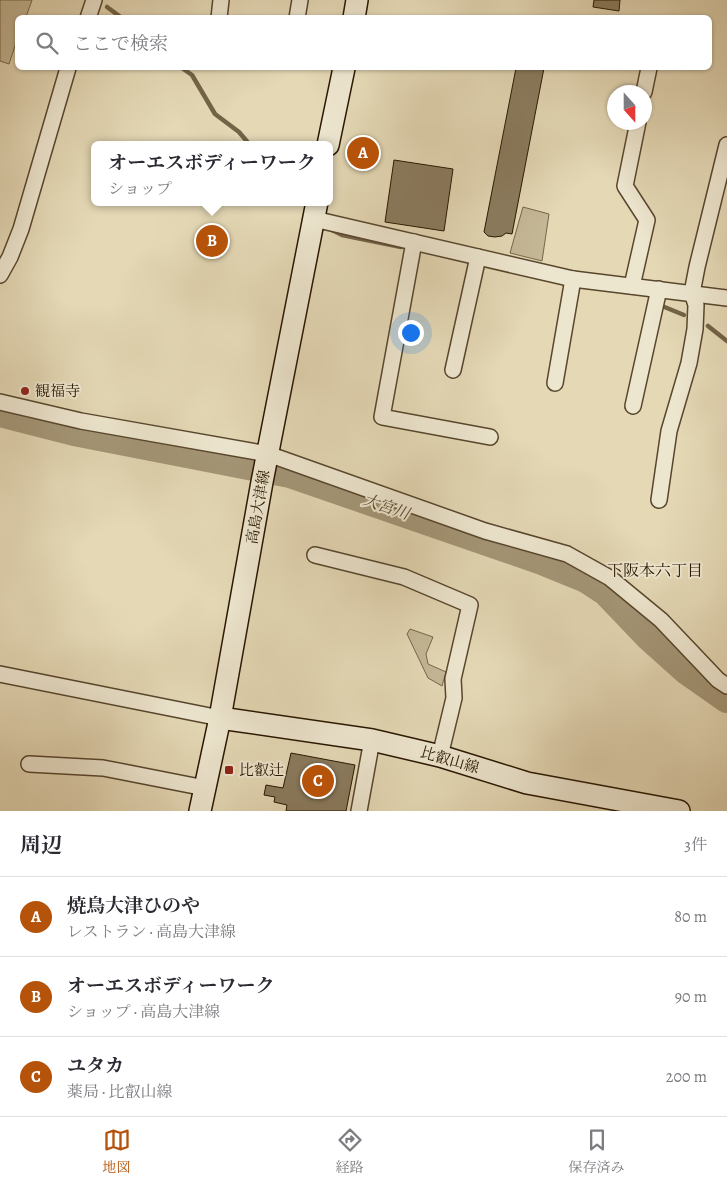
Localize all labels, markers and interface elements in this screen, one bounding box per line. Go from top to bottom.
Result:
search box [15,15,712,70]
icon: search [33,29,61,57]
text: ここで検索 [73,31,168,57]
north arrow [607,85,652,130]
pin: A [347,134,379,172]
popup [91,141,333,206]
text: オーエスボディーワーク [108,150,316,176]
text: ショップ [108,178,172,200]
pin: B [196,222,228,260]
your location [398,320,424,346]
place label: 観福寺 [35,381,80,401]
marker: 観福寺 [19,385,31,397]
street label: 高島大津線 [242,468,274,546]
water label: 大宮川 [360,489,414,526]
district label: 下阪本六丁目 [607,560,703,582]
street label: 比叡山線 [418,742,482,778]
place label: 比叡辻 [239,760,284,780]
pin: C [302,762,334,800]
marker: 比叡辻 [223,764,235,776]
text: 周辺 [20,831,62,859]
text: 3件 [684,834,707,856]
text: 焼鳥大津ひのや [67,893,200,919]
text: A [31,906,41,928]
text: 80 m [674,906,707,928]
text: レストラン · 高島大津線 [67,921,236,943]
text: オーエスボディーワーク [67,973,274,999]
text: B [31,986,41,1008]
text: 90 m [675,986,707,1008]
text: ショップ · 高島大津線 [67,1001,220,1023]
text: ユタカ [67,1053,124,1079]
text: C [31,1066,41,1088]
text: 200 m [666,1066,707,1088]
text: 薬局 · 比叡山線 [67,1081,173,1103]
tab: 地図 [103,1126,131,1177]
tab: 経路 [336,1126,364,1177]
tab: 保存済み [569,1126,625,1177]

